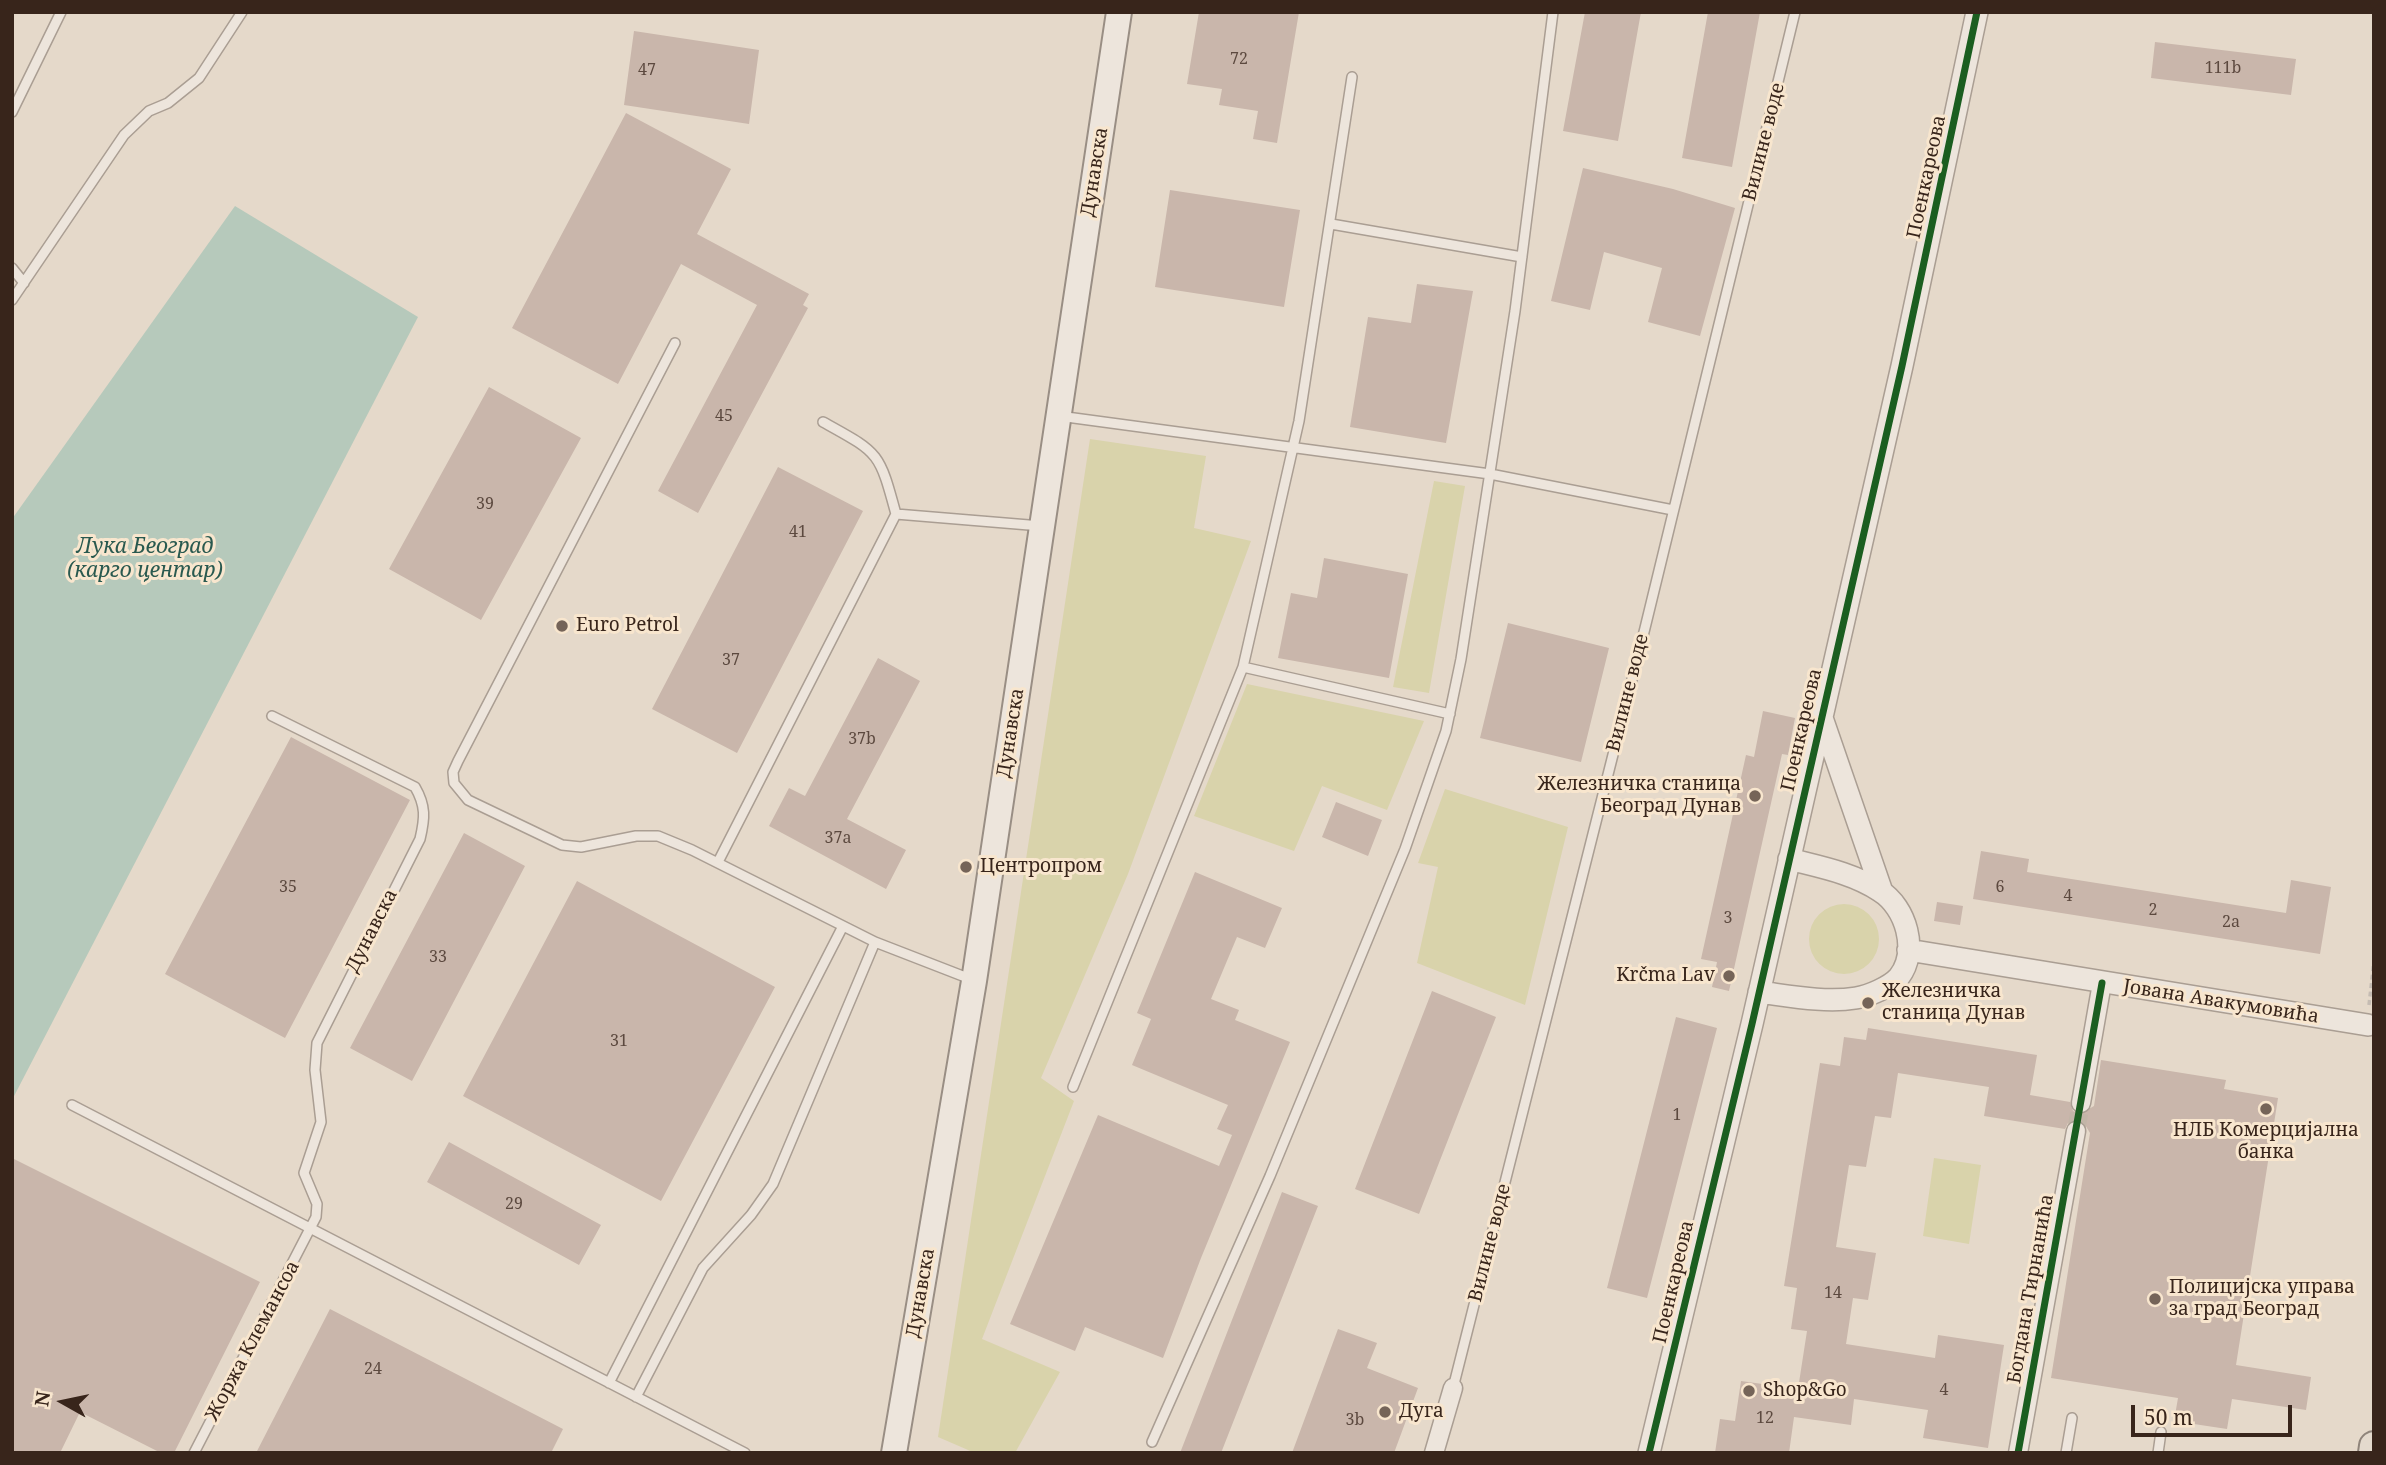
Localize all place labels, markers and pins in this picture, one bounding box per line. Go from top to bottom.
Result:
place label: Euro Petrol [576,615,679,637]
marker: Euro Petrol [554,618,570,634]
place label: Железничка станица Београд Дунав [1538,774,1741,818]
marker: Железничка станица Београд Дунав [1747,788,1763,804]
place label: Центропром [980,856,1102,878]
marker: Центропром [958,859,974,875]
place label: Krčma Lav [1616,965,1715,987]
marker: Krčma Lav [1721,968,1737,984]
place label: Железничка станица Дунав [1882,981,2025,1025]
marker: Железничка станица Дунав [1860,995,1876,1011]
marker: НЛБ Комерцијална банка [2258,1101,2274,1117]
place label: НЛБ Комерцијална банка [2173,1120,2359,1164]
place label: Полицијска управа за град Београд [2169,1277,2355,1321]
marker: Полицијска управа за град Београд [2147,1291,2163,1307]
place label: Shop&Go [1763,1380,1847,1402]
marker: Shop&Go [1741,1383,1757,1399]
place label: Дуга [1399,1401,1444,1423]
marker: Дуга [1377,1404,1393,1420]

